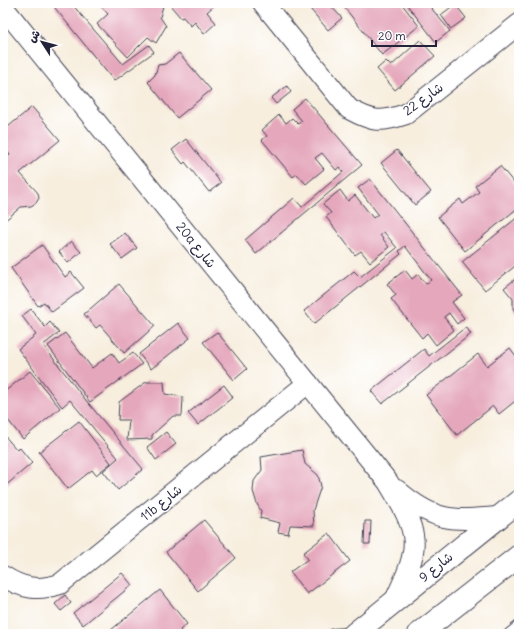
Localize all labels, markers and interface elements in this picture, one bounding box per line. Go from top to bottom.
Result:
north arrow [22,22,62,62]
scale bar [372,22,436,48]
text: ش [25,27,43,45]
text: 20 m [378,28,406,43]
street label: شارع 22 [400,79,447,120]
street label: 20a شارع [172,219,220,272]
street label: 11b شارع [137,481,186,526]
street label: شارع 9 [416,548,457,587]

